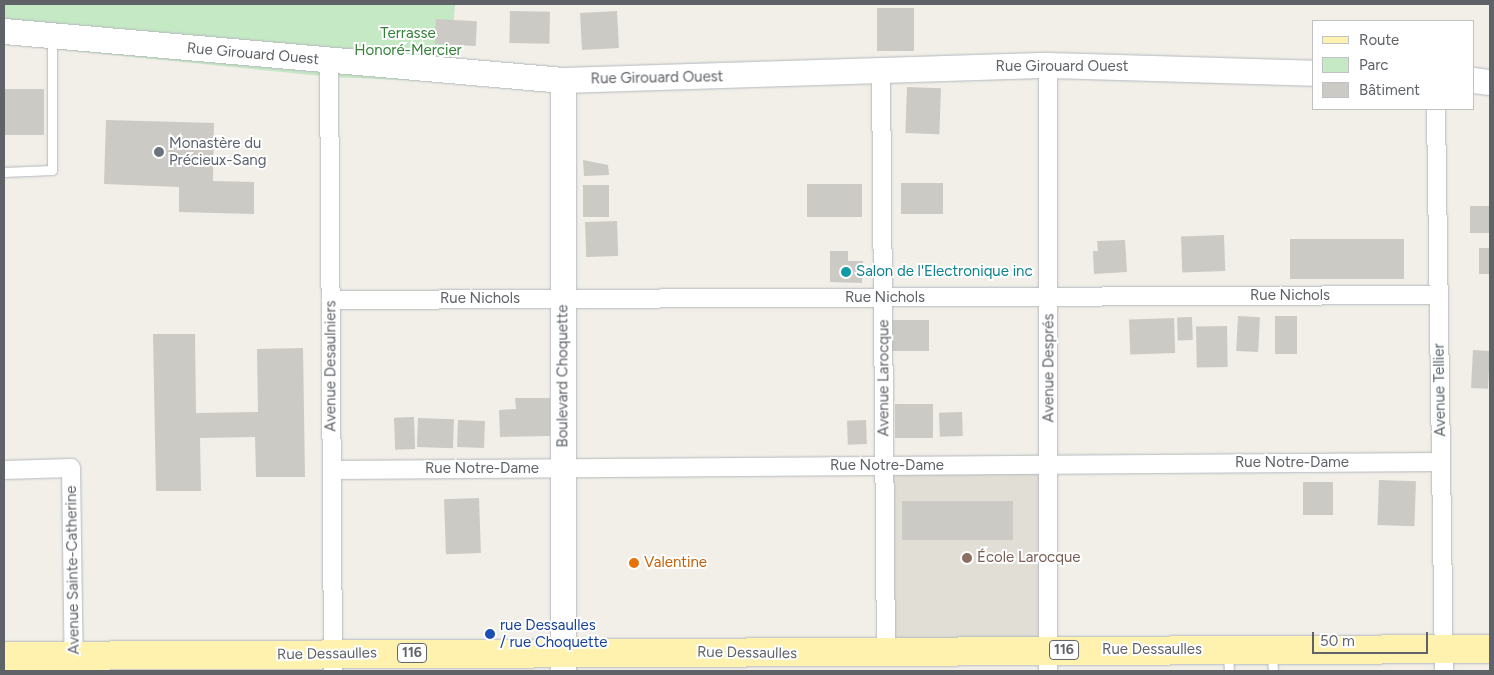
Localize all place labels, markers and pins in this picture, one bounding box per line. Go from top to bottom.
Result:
place label: Monastère du Précieux-Sang [169,134,266,169]
marker: Monastère du Précieux-Sang [153,146,165,158]
place label: Salon de l'Electronique inc [856,263,1033,281]
marker: Salon de l'Electronique inc [840,266,852,278]
place label: École Larocque [977,549,1080,567]
marker: École Larocque [961,552,973,564]
place label: Valentine [644,554,707,572]
marker: Valentine [628,557,640,569]
place label: rue Dessaulles / rue Choquette [500,616,607,651]
marker: rue Dessaulles / rue Choquette [484,628,496,640]

